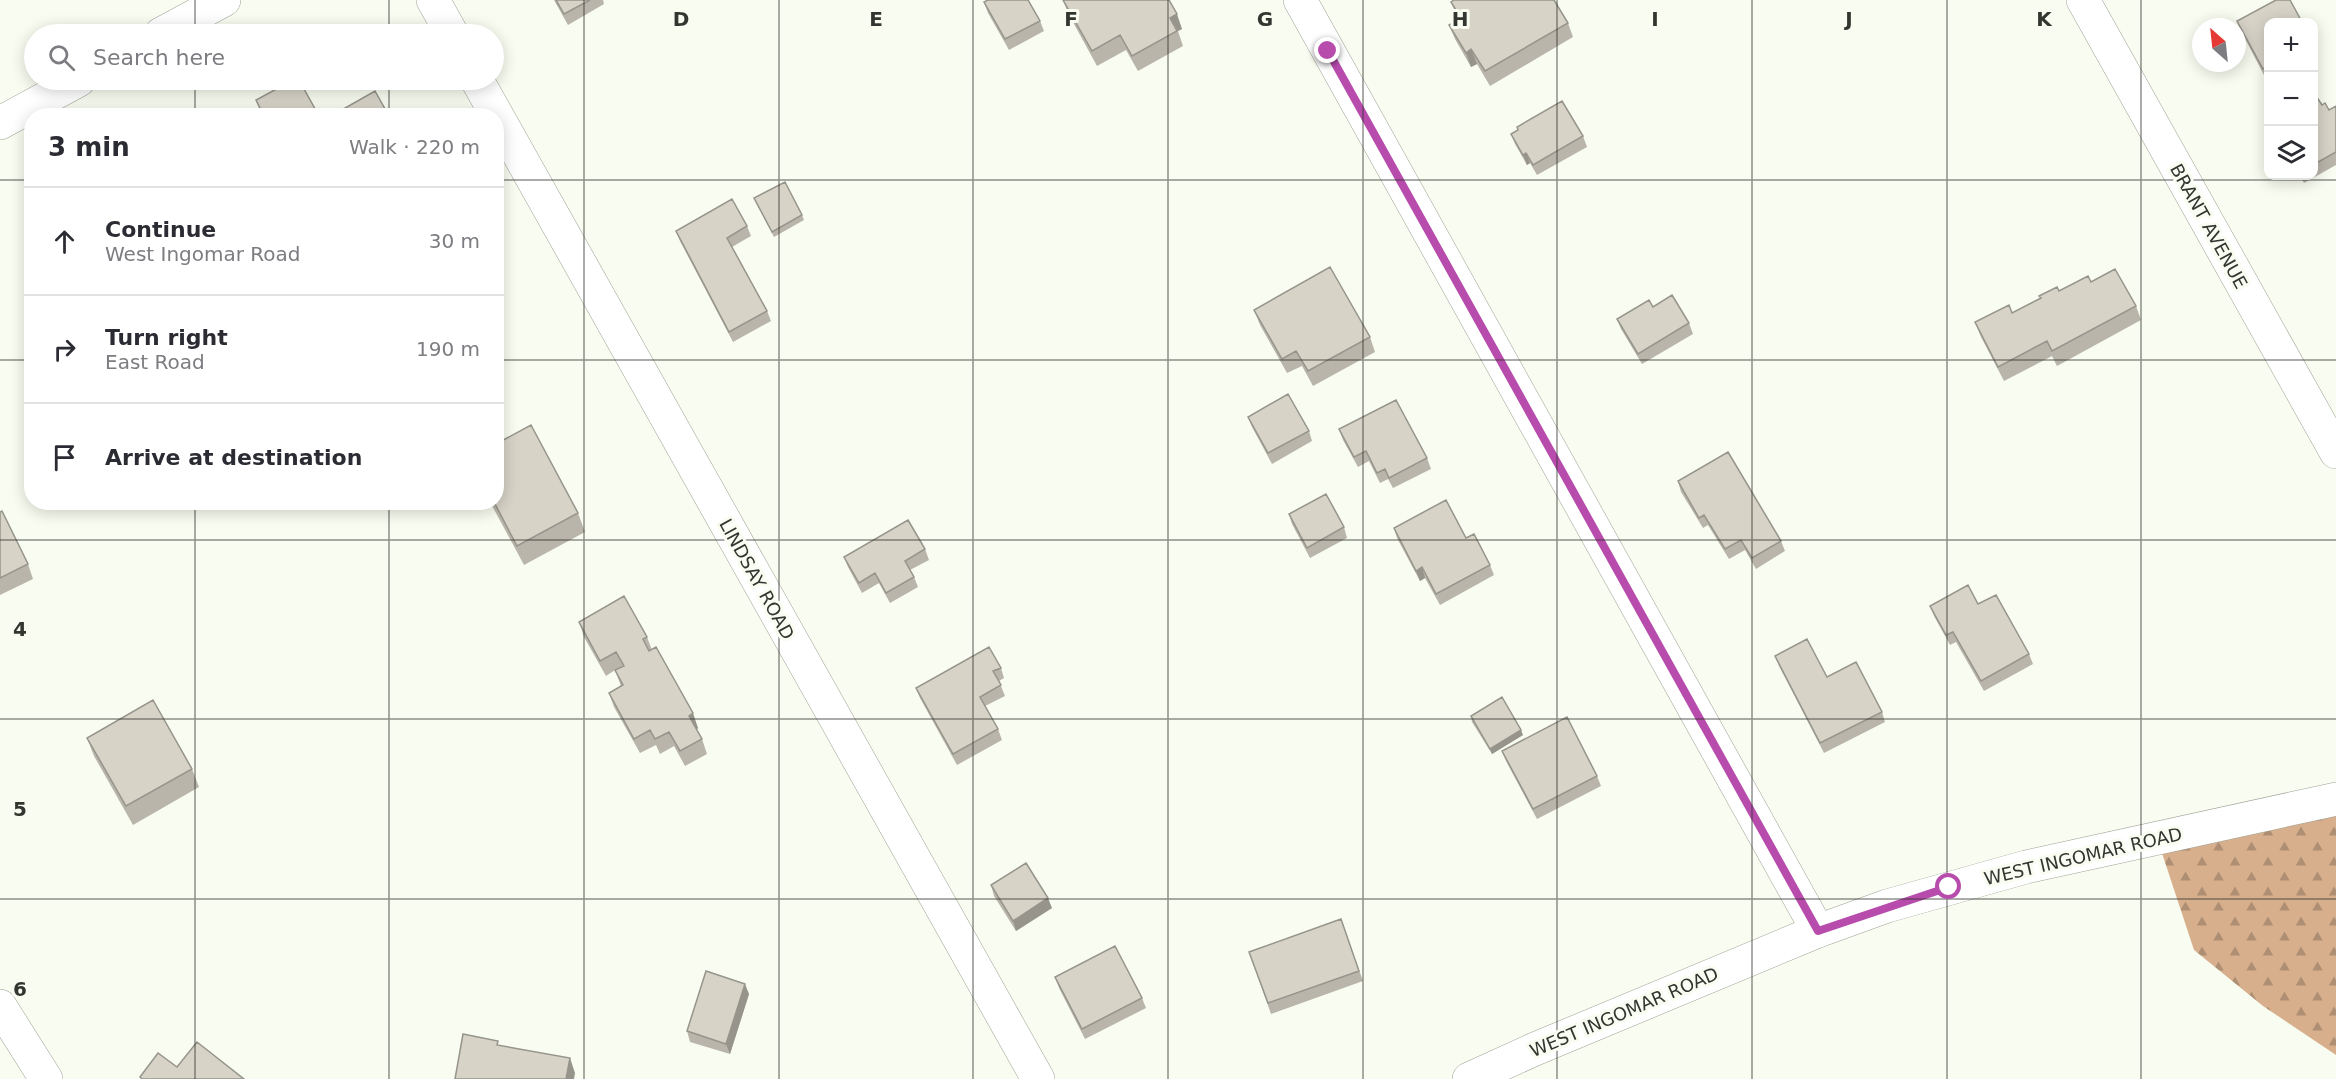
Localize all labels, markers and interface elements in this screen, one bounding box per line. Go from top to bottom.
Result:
text: D [673,7,689,31]
text: E [869,7,883,31]
text: F [1064,7,1078,31]
text: G [1257,7,1273,31]
text: H [1452,7,1468,31]
text: I [1651,7,1659,31]
text: J [1843,7,1853,31]
text: K [2036,7,2053,31]
north arrow [2192,18,2246,72]
map controls [2264,18,2318,180]
button: + [2264,18,2318,72]
search box [24,24,504,90]
route end [1314,37,1340,63]
icon: search [45,41,78,74]
text: Search here [93,45,225,70]
button: − [2264,72,2318,126]
button: layers [2264,126,2318,180]
text: 3 min [48,132,130,162]
text: Walk · 220 m [349,135,480,159]
street label: BRANT AVENUE [2166,160,2252,292]
text: Continue [105,217,216,242]
icon: ahead [48,225,81,258]
text: 30 m [429,229,480,253]
text: West Ingomar Road [105,242,301,266]
text: Turn right [105,325,228,350]
icon: right [48,333,81,366]
text: 190 m [416,337,480,361]
text: East Road [105,350,205,374]
icon: arrive [48,441,81,474]
text: Arrive at destination [105,445,362,470]
street label: LINDSAY ROAD [715,515,799,643]
text: 4 [13,617,27,641]
text: 5 [13,797,27,821]
street label: WEST INGOMAR ROAD [1982,823,2184,889]
route start [1935,873,1961,899]
street label: WEST INGOMAR ROAD [1527,963,1721,1061]
text: 6 [13,977,27,1001]

